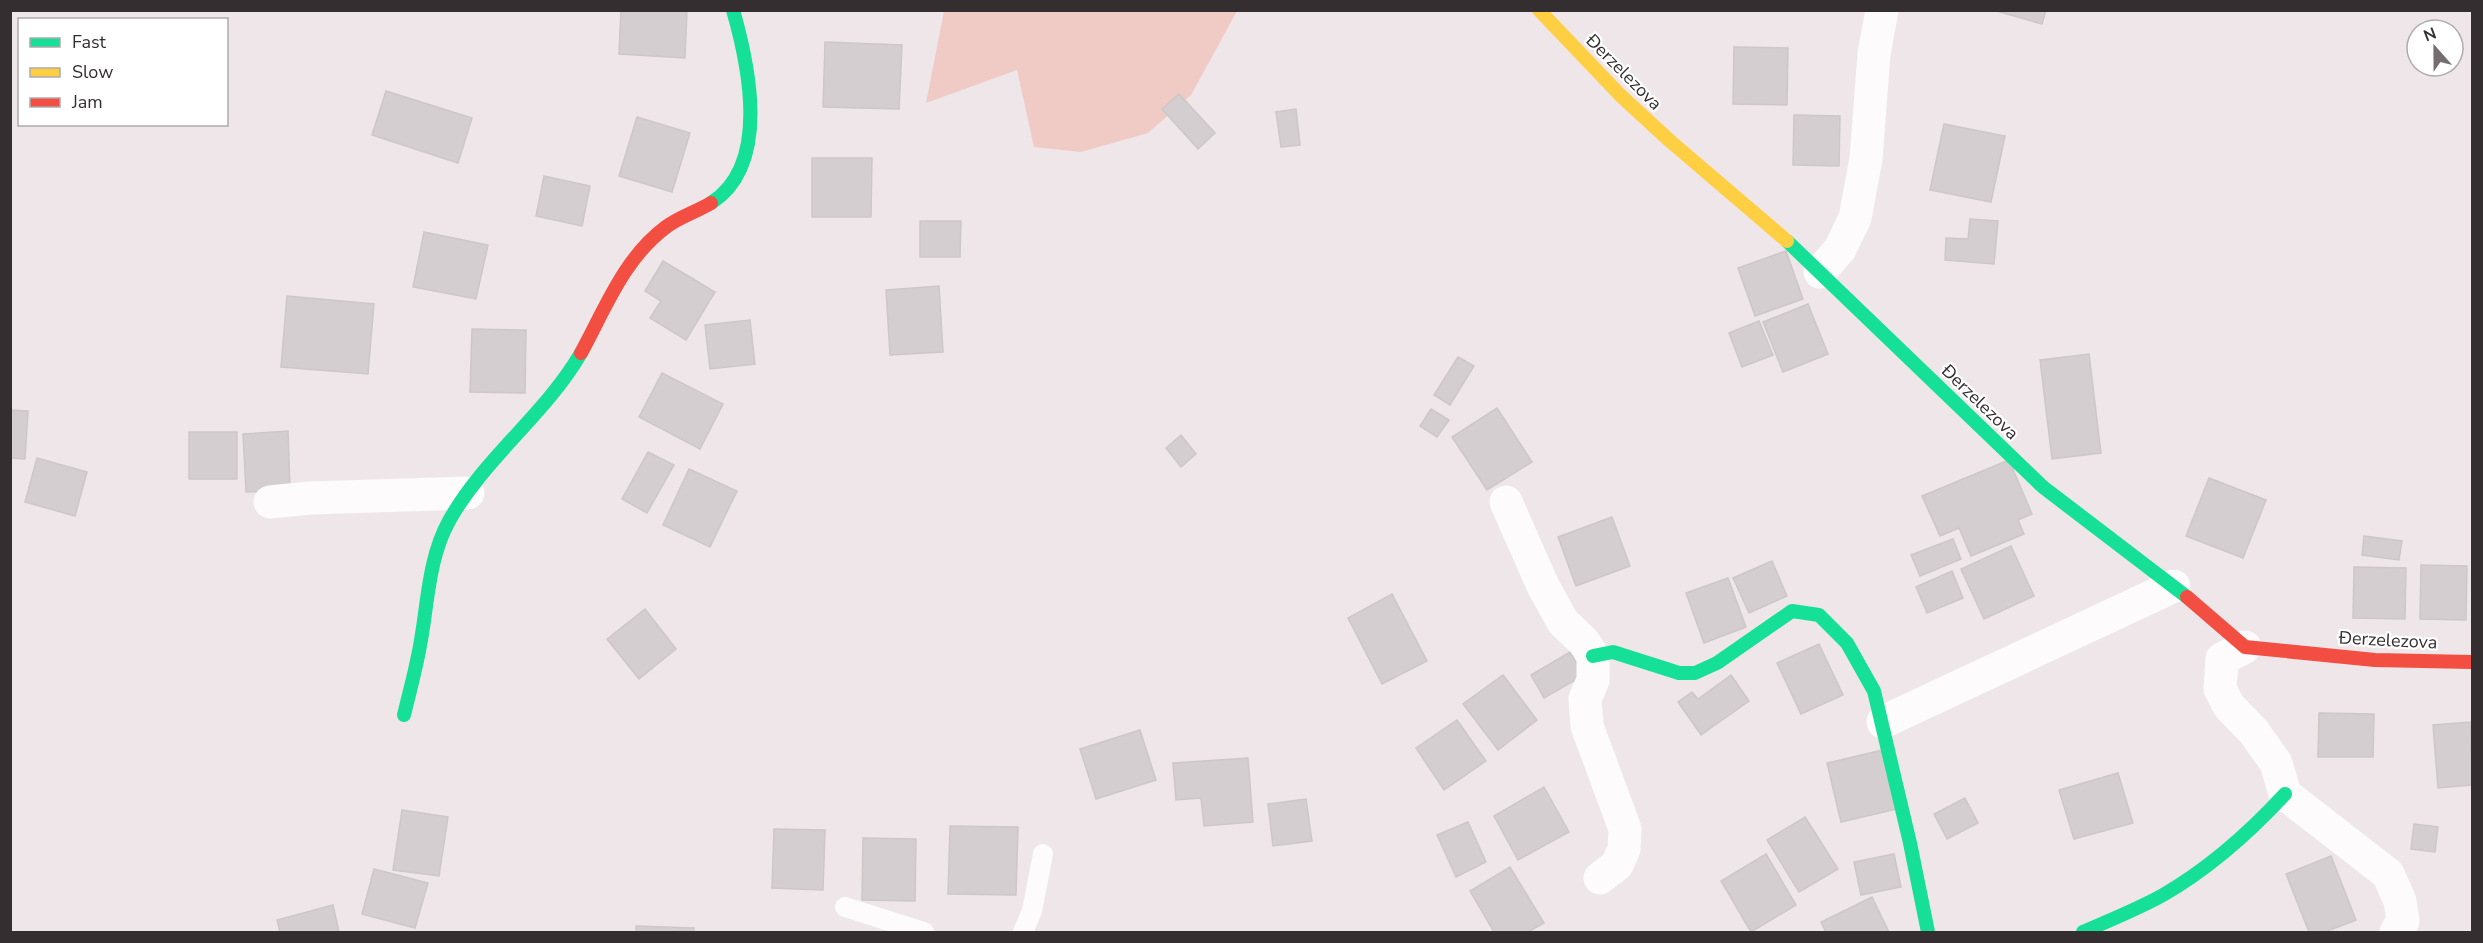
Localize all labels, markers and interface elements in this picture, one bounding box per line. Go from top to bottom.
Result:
legend [18,18,228,126]
north arrow [2405,18,2465,78]
text: N [2420,23,2440,47]
street label: Đerzelezova [1580,28,1667,115]
text: Fast [72,30,107,54]
text: Slow [72,60,113,84]
text: Jam [71,90,103,114]
street label: Đerzelezova [1935,358,2024,445]
street label: Đerzelezova [2337,625,2438,655]

